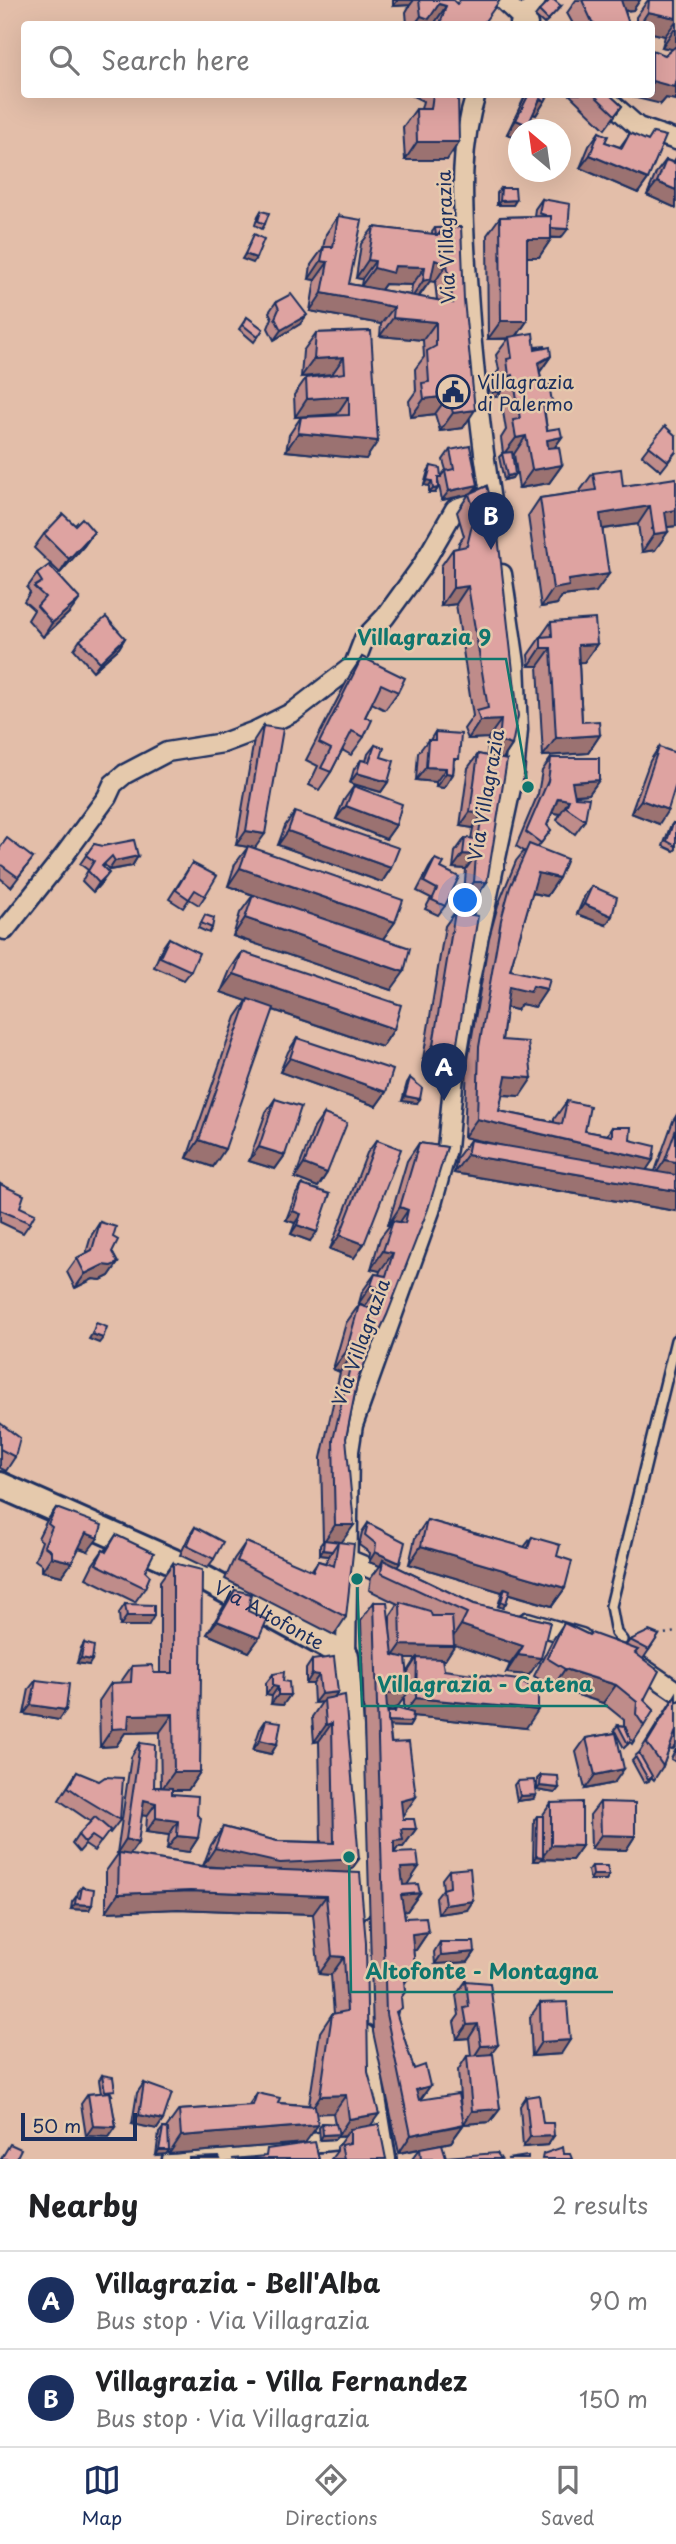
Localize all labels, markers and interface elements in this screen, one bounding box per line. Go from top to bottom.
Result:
search box [21,21,655,98]
text: Search here [101,40,250,79]
icon: search [45,41,83,79]
north arrow [508,119,571,182]
street label: Via Villagrazia [429,169,461,304]
place label: Villagrazia di Palermo [477,367,574,417]
public building icon: Villagrazia di Palermo [434,373,472,411]
pin: B [468,492,514,550]
callout: Villagrazia 9 [342,617,506,659]
text: Villagrazia 9 [357,620,491,652]
street label: Via Villagrazia [460,726,510,863]
your location [448,883,482,917]
pin: A [421,1043,467,1101]
street label: Via Villagrazia [324,1274,396,1410]
street label: Via Altofonte [209,1573,330,1656]
callout: Villagrazia - Catena [362,1664,608,1706]
text: Villagrazia - Catena [377,1667,593,1699]
callout: Altofonte - Montagna [351,1950,613,1992]
text: Altofonte - Montagna [365,1954,599,1986]
scale bar [21,2110,136,2142]
text: 50 m [32,2111,81,2139]
text: Nearby [28,2182,138,2227]
text: 2 results [552,2187,648,2222]
text: Villagrazia - Bell'Alba [95,2263,380,2302]
text: A [42,2283,60,2318]
text: 90 m [589,2283,648,2318]
text: Bus stop · Via Villagrazia [95,2302,369,2337]
text: Villagrazia - Villa Fernandez [95,2361,468,2400]
text: B [43,2381,59,2416]
text: 150 m [579,2381,648,2416]
text: Bus stop · Via Villagrazia [95,2400,369,2435]
tab: Map [82,2461,122,2531]
tab: Directions [285,2461,378,2531]
tab: Saved [541,2461,594,2531]

